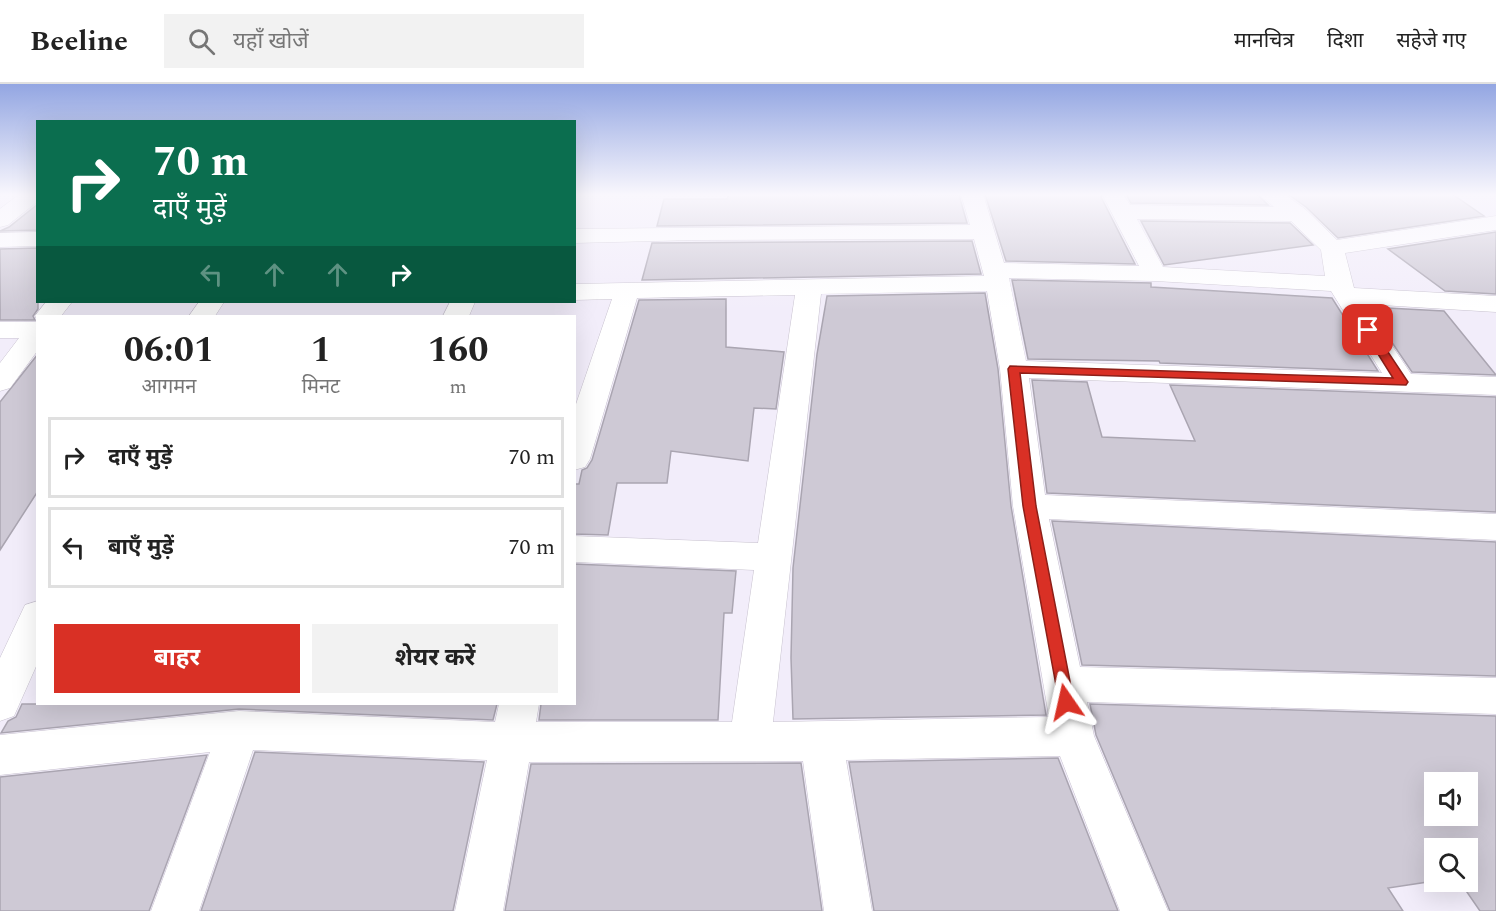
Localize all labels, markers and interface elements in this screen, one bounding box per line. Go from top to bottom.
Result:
search box [164,14,584,68]
text: Beeline [30,20,128,63]
icon: search [185,25,218,58]
text: यहाँ खोजें [233,25,309,58]
text: मानचित्र [1234,25,1294,57]
text: दिशा [1327,25,1363,57]
text: सहेजे गए [1396,25,1466,57]
text: 70 m [153,131,248,194]
icon: right [54,144,132,222]
text: दाएँ मुड़ें [153,188,227,230]
icon: left [195,258,228,291]
icon: ahead [258,258,291,291]
icon: ahead [321,258,354,291]
icon: right [384,258,417,291]
pin [1342,304,1393,355]
icon: arrive [1351,313,1384,346]
text: 06:01 [124,323,214,378]
text: 1 [311,323,331,378]
text: 160 [428,323,488,378]
text: आगमन [141,372,196,402]
text: मिनट [302,372,340,402]
text: m [449,372,467,402]
icon: right [57,441,90,474]
text: दाएँ मुड़ें [108,441,173,474]
text: 70 m [509,441,555,474]
icon: left [57,531,90,564]
text: बाएँ मुड़ें [108,531,174,564]
text: 70 m [509,531,555,564]
button: बाहर [54,624,300,693]
button: शेयर करें [312,624,558,693]
position arrow [1034,670,1098,734]
map controls [1424,772,1478,892]
button: sound [1424,772,1478,826]
button: search [1424,838,1478,892]

